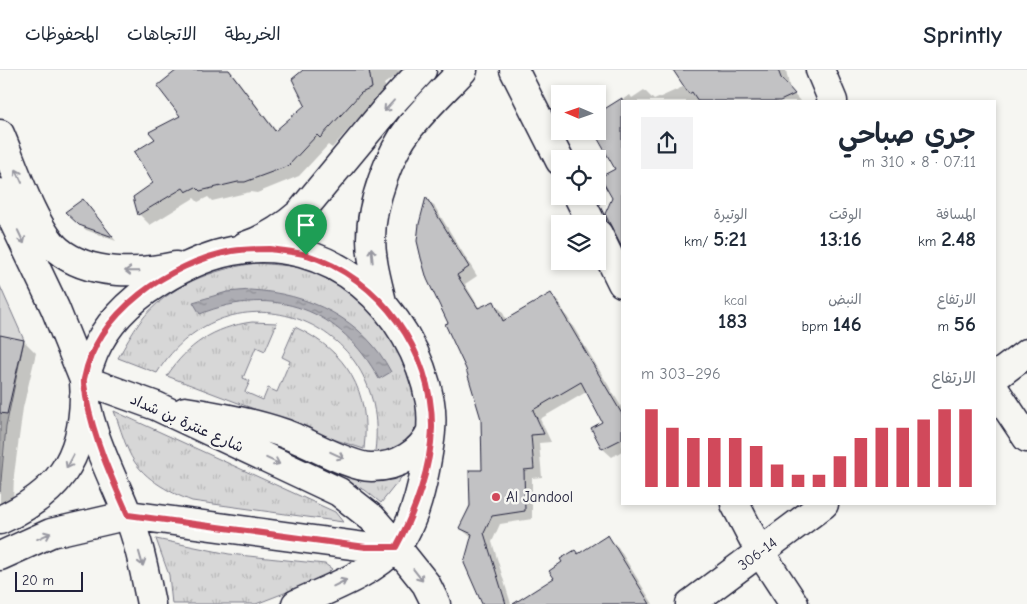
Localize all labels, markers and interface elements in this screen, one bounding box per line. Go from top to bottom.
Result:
text: Sprintly [923,21,1002,49]
text: المحفوظات [25,24,99,45]
text: الاتجاهات [127,24,197,45]
text: الخريطة [225,24,281,45]
north arrow [551,85,606,140]
map controls [551,85,606,270]
one-way arrow [383,99,395,112]
button: share [641,117,693,169]
text: جري صباحي [838,118,976,150]
button: locate [551,150,606,205]
text: 07:11 · 8 × 310 m [862,153,976,171]
one-way arrow [13,169,23,184]
pin [285,204,327,255]
text: الوتيرة [714,206,747,223]
text: الوقت [829,206,862,223]
text: المسافة [936,206,976,223]
icon: arrive [292,211,320,239]
button: layers [551,215,606,270]
text: 5:21 [713,227,747,251]
text: 13:16 [819,227,862,251]
text: 2.48 [941,227,976,251]
one-way arrow [16,229,26,244]
text: /km [684,233,713,250]
text: km [918,233,941,250]
one-way arrow [368,247,377,263]
one-way arrow [124,266,140,276]
text: النبض [828,291,862,308]
text: الارتفاع [937,291,976,308]
text: kcal [724,292,747,309]
text: 183 [718,309,747,333]
text: 146 [833,312,862,336]
text: 56 [954,312,976,336]
text: bpm [802,318,833,335]
text: m [938,318,954,335]
text: 296–303 m [641,365,721,383]
text: الارتفاع [931,369,976,387]
street label: شارع عنترة بن شداد [127,390,247,457]
one-way arrow [329,451,344,461]
one-way arrow [65,454,75,468]
one-way arrow [265,457,280,467]
place label: Al Jandool [506,488,573,506]
marker: Al Jandool [490,491,502,503]
one-way arrow [36,530,51,540]
street label: 306-14 [734,533,780,574]
one-way arrow [137,551,146,567]
one-way arrow [412,568,423,581]
scale bar [15,569,82,592]
text: 20 m [22,572,54,589]
one-way arrow [332,578,347,587]

